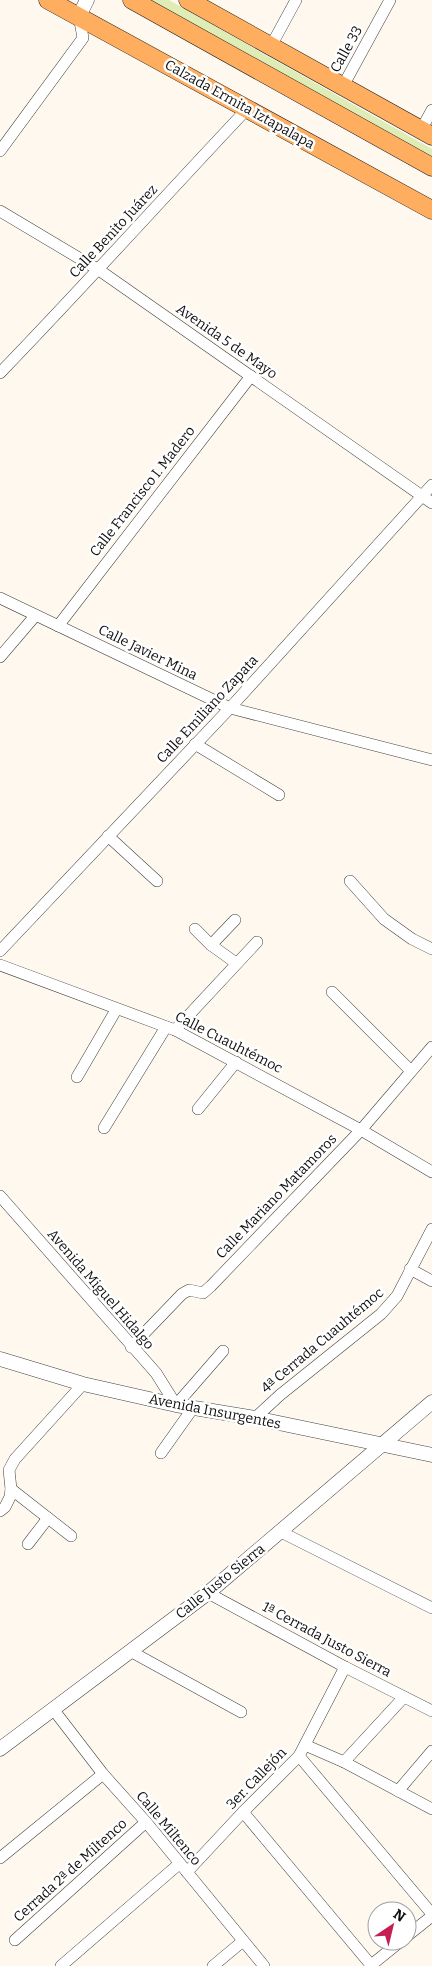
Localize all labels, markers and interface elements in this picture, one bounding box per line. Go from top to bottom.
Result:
street label: Calle 33 [327,23,366,76]
street label: Calzada Ermita Iztapalapa [162,56,318,153]
street label: Calle Benito Juárez [66,181,161,281]
street label: Avenida 5 de Mayo [173,300,280,383]
street label: Calle Francisco I. Madero [86,423,199,560]
street label: Calle Javier Mina [96,621,200,684]
street label: Calle Emiliano Zapata [153,652,262,767]
street label: Calle Cuauhtémoc [172,1008,285,1077]
street label: Calle Mariano Matamoros [212,1130,340,1262]
street label: Avenida Miguel Hidalgo [44,1226,158,1353]
street label: 4ª Cerrada Cuauhtémoc [258,1284,387,1397]
street label: Avenida Insurgentes [147,1390,282,1433]
street label: Calle Justo Sierra [172,1540,269,1623]
street label: 1ª Cerrada Justo Sierra [259,1598,394,1681]
street label: 3er. Callejón [223,1744,290,1813]
street label: Calle Miltenco [133,1788,205,1869]
street label: Cerrada 2ª de Miltenco [10,1815,131,1926]
north arrow [367,1901,417,1951]
text: N [390,1906,409,1926]

